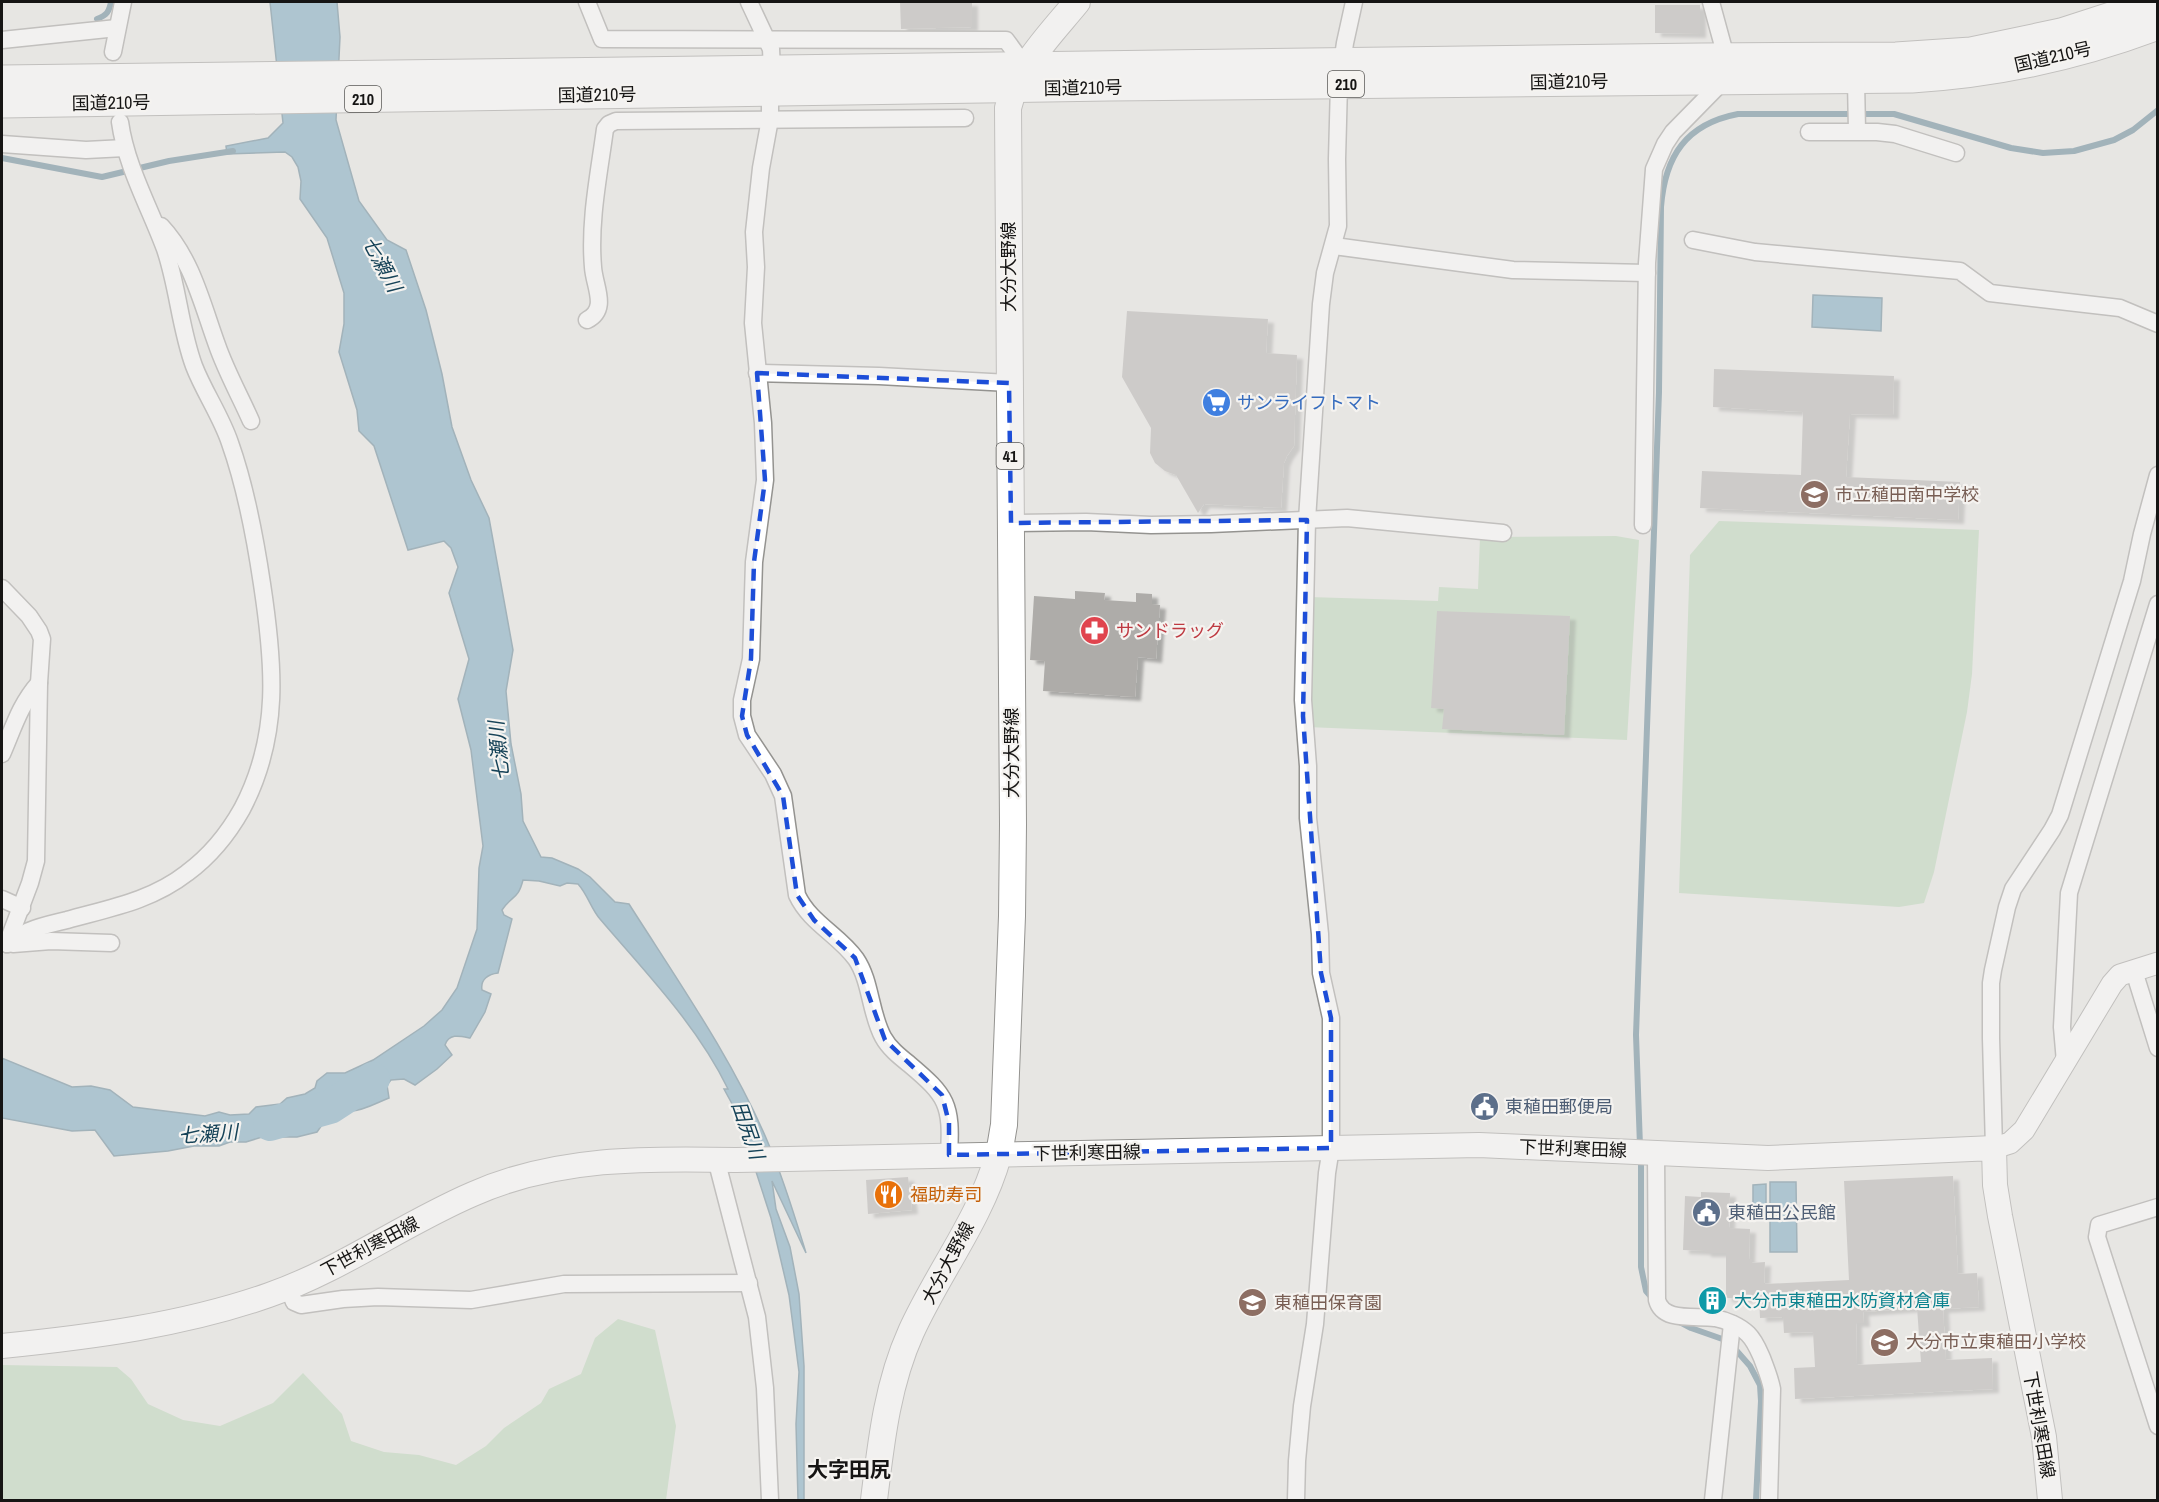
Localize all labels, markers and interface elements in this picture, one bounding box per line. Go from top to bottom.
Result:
street label: 国道210号 [2012,35,2094,78]
street label: 国道210号 [1529,68,1609,95]
road number: 210 [1328,71,1364,97]
street label: 国道210号 [1043,74,1123,101]
street label: 国道210号 [557,81,637,108]
road number: 210 [345,86,381,112]
street label: 国道210号 [71,89,151,116]
street label: 大分大野線 [996,222,1021,312]
water label: 七瀬川 [356,231,409,298]
supermarket icon: サンライフトマト [1200,387,1232,419]
place label: サンライフトマト [1237,390,1381,415]
road number: 41 [996,443,1024,469]
school or university icon: 市立稙田南中学校 [1798,479,1830,511]
place label: 市立稙田南中学校 [1835,482,1979,507]
pharmacy icon: サンドラッグ [1079,615,1111,647]
place label: サンドラッグ [1116,618,1224,643]
street label: 大分大野線 [999,708,1024,798]
water label: 七瀬川 [482,718,515,782]
public building icon: 東稙田郵便局 [1468,1091,1500,1123]
place label: 東稙田郵便局 [1505,1094,1613,1119]
water label: 田尻川 [726,1097,772,1164]
water label: 七瀬川 [177,1118,241,1149]
street label: 下世利寒田線 [1519,1134,1627,1163]
street label: 下世利寒田線 [1033,1139,1141,1166]
restaurant icon: 福助寿司 [873,1179,905,1211]
place label: 福助寿司 [910,1182,982,1207]
public building icon: 東稙田公民館 [1691,1197,1723,1229]
place label: 東稙田公民館 [1728,1200,1836,1225]
street label: 下世利寒田線 [316,1210,423,1283]
street label: 大分大野線 [915,1217,980,1308]
building icon: 大分市東稙田水防資材倉庫 [1697,1285,1729,1317]
school or university icon: 東稙田保育園 [1237,1287,1269,1319]
place label: 大分市東稙田水防資材倉庫 [1734,1288,1950,1313]
place label: 東稙田保育園 [1274,1290,1382,1315]
school or university icon: 大分市立東稙田小学校 [1869,1326,1901,1358]
place label: 大分市立東稙田小学校 [1906,1329,2086,1354]
street label: 下世利寒田線 [2018,1370,2061,1480]
district label: 大字田尻 [807,1455,891,1484]

